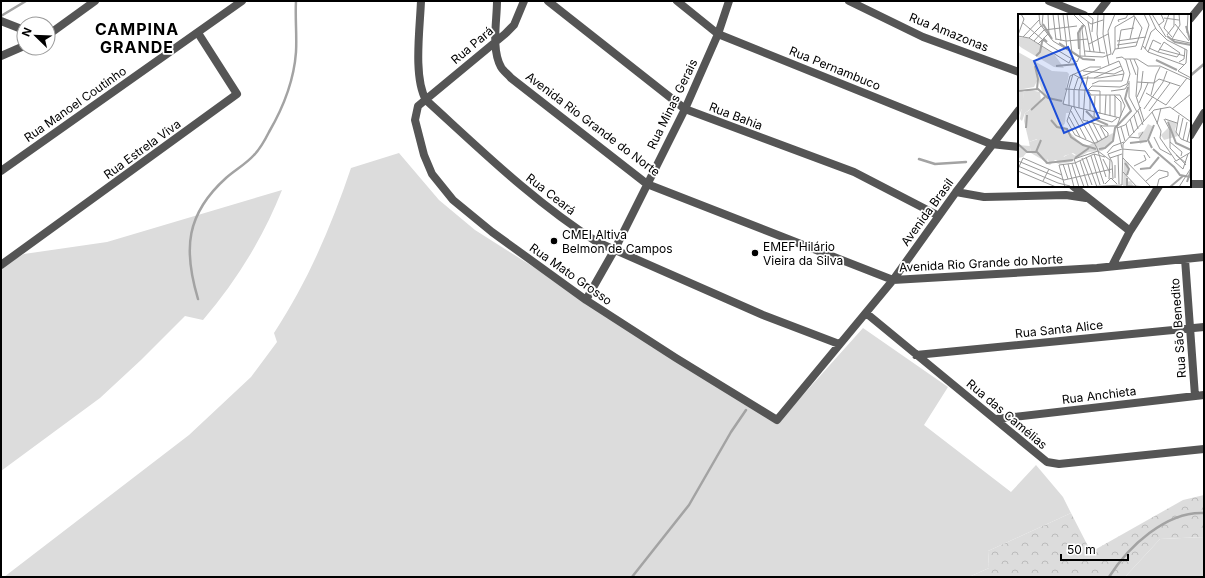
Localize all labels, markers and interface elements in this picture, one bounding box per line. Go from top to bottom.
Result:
street label: Rua Amazonas [907,9,991,55]
inset map [1018,14,1191,187]
north arrow [16,16,56,56]
district label: CAMPINA GRANDE [95,19,179,57]
street label: Rua Pará [448,23,496,67]
text: N [19,25,35,39]
street label: Rua Pernambuco [787,43,883,93]
street label: Rua Minas Gerais [644,56,700,152]
street label: Rua Manoel Coutinho [21,63,129,145]
street label: Avenida Rio Grande do Norte [523,69,663,179]
street label: Rua Bahia [707,99,765,133]
street label: Rua Estrela Viva [101,116,183,182]
street label: Rua Ceará [523,170,579,218]
street label: Avenida Brasil [898,175,956,249]
place label: CMEI Altiva Belmon de Campos [562,227,673,256]
marker: CMEI Altiva Belmon de Campos [549,236,559,246]
place label: EMEF Hilário Vieira da Silva [763,239,843,268]
street label: Rua Mato Grosso [527,240,615,308]
marker: EMEF Hilário Vieira da Silva [750,248,760,258]
street label: Avenida Rio Grande do Norte [899,251,1063,275]
street label: Rua São Benedito [1167,278,1189,378]
street label: Rua Santa Alice [1014,317,1104,341]
street label: Rua das Camélias [964,376,1050,452]
street label: Rua Anchieta [1061,383,1137,407]
scale bar [1061,536,1128,562]
text: 50 m [1067,542,1096,557]

